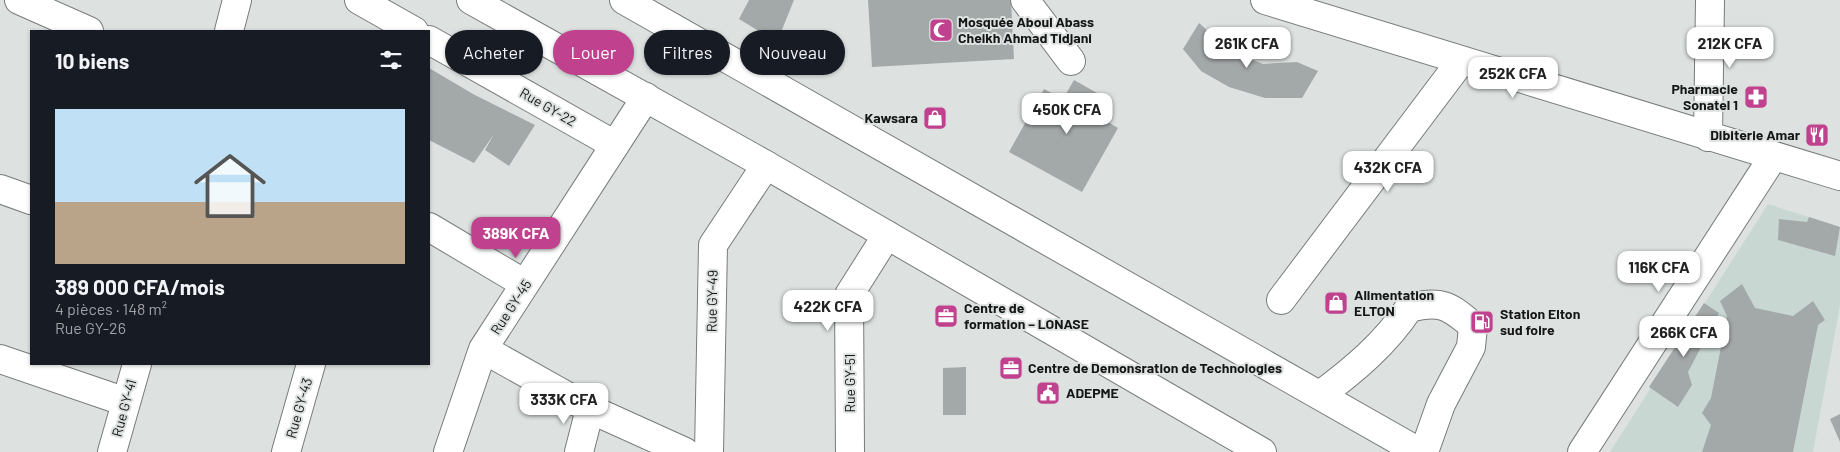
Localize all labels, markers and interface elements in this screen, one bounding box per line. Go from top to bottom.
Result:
place label: Mosquée Aboul Abass Cheikh Ahmad Tidjani [958,13,1094,46]
mosque icon: Mosquée Aboul Abass Cheikh Ahmad Tidjani [928,17,954,43]
pin: 261K CFA [1195,27,1299,69]
pin: 212K CFA [1678,27,1782,69]
chip: Acheter [445,30,543,75]
chip: Louer [553,30,634,75]
chip: Filtres [644,30,730,75]
chip: Nouveau [740,30,845,75]
text: 261K CFA [1215,33,1279,52]
text: 212K CFA [1698,33,1762,52]
icon: filters [377,46,405,74]
text: 10 biens [55,48,129,73]
pin: 252K CFA [1461,56,1565,99]
text: 252K CFA [1479,63,1547,82]
place label: Pharmacie Sonatel 1 [1671,80,1738,113]
street label: Rue GY-22 [517,84,580,130]
pharmacy icon: Pharmacie Sonatel 1 [1743,84,1769,110]
pin: 450K CFA [1015,92,1119,135]
text: 450K CFA [1033,99,1101,118]
shop icon: Kawsara [922,105,948,131]
place label: Kawsara [864,109,918,126]
restaurant icon: Dibiterie Amar [1804,122,1830,148]
place label: Dibiterie Amar [1710,126,1801,143]
icon: home [185,141,275,231]
pin: 432K CFA [1336,150,1440,193]
text: 432K CFA [1354,157,1422,176]
pin: 389K CFA [464,216,568,259]
text: 389K CFA [482,223,550,242]
pin: 116K CFA [1607,250,1711,293]
text: 116K CFA [1628,257,1690,276]
street label: Rue GY-49 [702,270,721,332]
text: 389 000 CFA/mois [55,274,225,299]
street label: Rue GY-45 [486,276,535,337]
place label: Alimentation ELTON [1354,286,1434,319]
pin: 422K CFA [776,290,880,332]
shop icon: Alimentation ELTON [1323,290,1349,316]
text: 422K CFA [794,296,863,315]
text: 4 pièces · 148 m² [55,299,167,318]
place label: Centre de formation – LONASE [964,299,1089,332]
office icon: Centre de formation – LONASE [933,303,959,329]
place label: Station Elton sud foire [1500,305,1580,338]
fuel station icon: Station Elton sud foire [1469,309,1495,335]
pin: 266K CFA [1632,316,1736,358]
text: Rue GY-26 [55,318,126,337]
text: 266K CFA [1650,322,1718,341]
street label: Rue GY-51 [841,353,858,413]
office icon: Centre de Demonsration de Technologies [998,355,1024,381]
place label: Centre de Demonsration de Technologies [1028,359,1282,376]
street label: Rue GY-43 [282,376,315,440]
street label: Rue GY-41 [108,377,139,438]
public building icon: ADEPME [1035,380,1061,406]
pin: 333K CFA [512,382,616,425]
place label: ADEPME [1066,384,1119,401]
text: 333K CFA [530,389,598,408]

